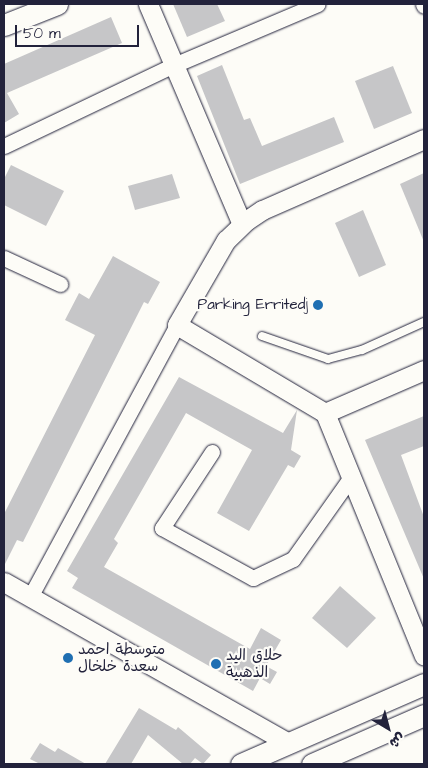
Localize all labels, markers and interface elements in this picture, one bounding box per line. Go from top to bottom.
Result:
scale bar [18,15,141,47]
text: 50 m [23,23,61,44]
place label: Parking Erritedj [198,296,308,314]
marker: Parking Erritedj [312,299,324,311]
place label: متوسطة احمد سعدة خلخال [78,640,165,675]
place label: حلاق اليد الذهبية [226,646,282,681]
marker: متوسطة احمد سعدة خلخال [62,652,74,664]
marker: حلاق اليد الذهبية [210,658,222,670]
north arrow [363,703,413,753]
text: ش [385,727,409,753]

